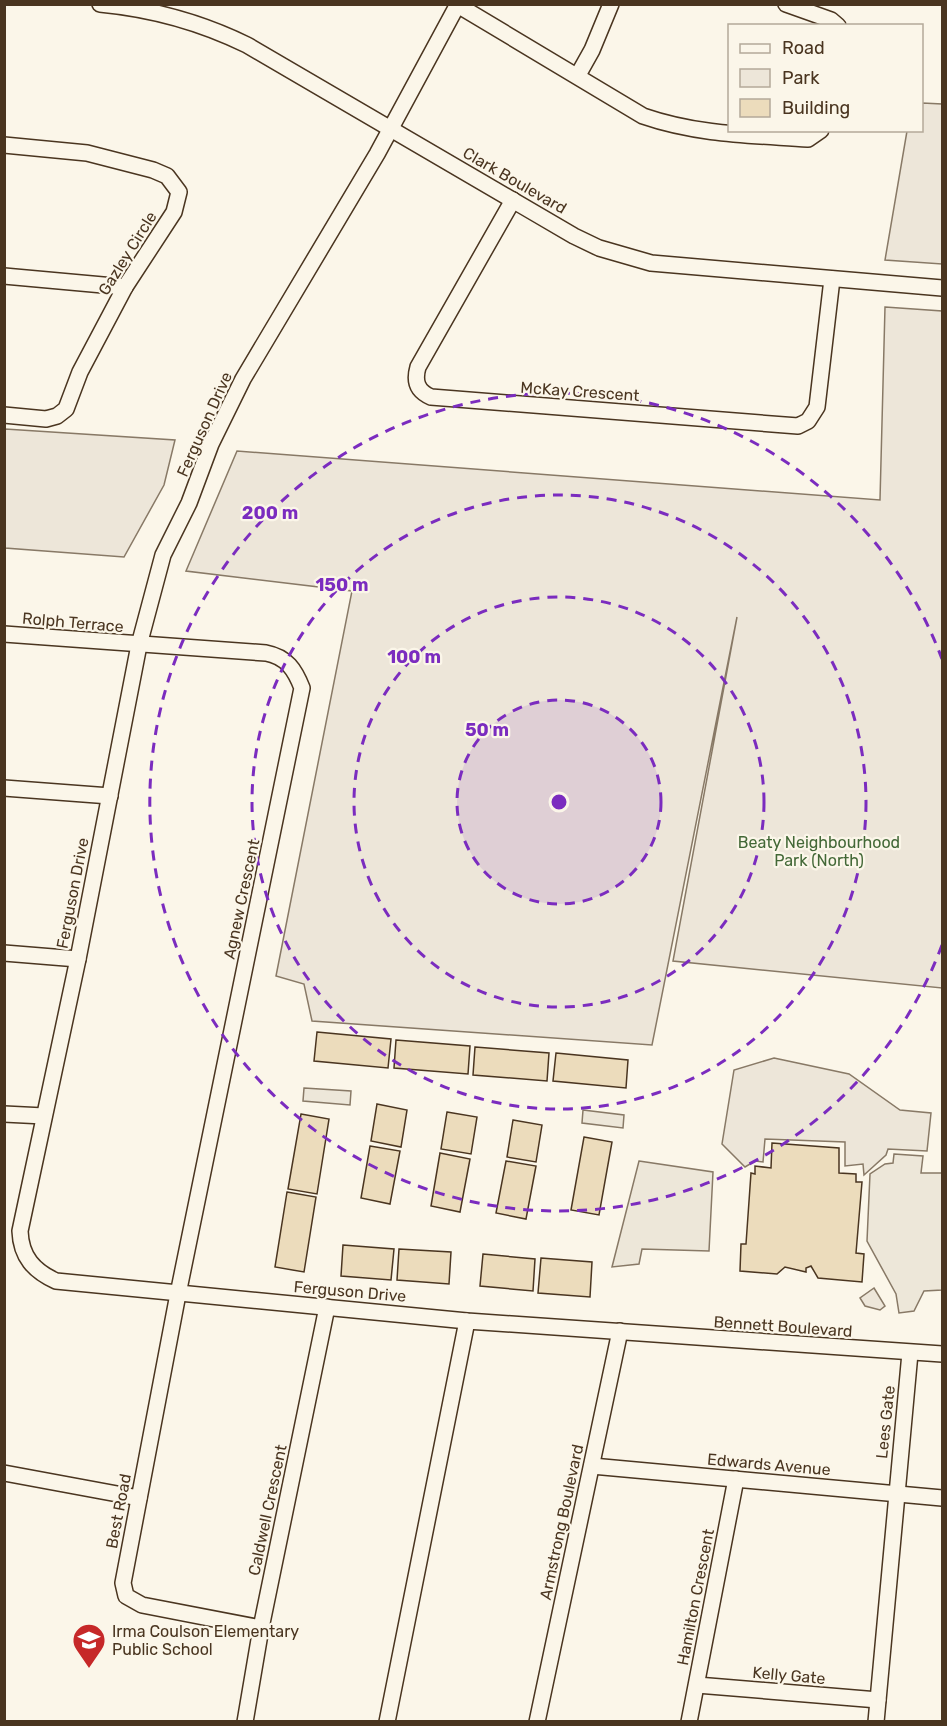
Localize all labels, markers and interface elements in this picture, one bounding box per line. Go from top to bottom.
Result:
legend [728,24,923,132]
text: Road [782,37,825,59]
text: Park [782,67,820,89]
text: Building [782,97,850,119]
street label: Clark Boulevard [460,143,570,218]
street label: Gazley Circle [94,208,161,299]
street label: Ferguson Drive [173,369,236,480]
street label: McKay Crescent [520,378,640,405]
text: 200 m [242,502,298,524]
text: 150 m [315,574,369,596]
street label: Rolph Terrace [22,609,124,636]
text: 100 m [387,646,441,668]
text: 50 m [465,719,509,741]
centre of rings [549,792,569,812]
park label: Beaty Neighbourhood Park (North) [738,833,900,870]
street label: Ferguson Drive [52,836,93,950]
street label: Agnew Crescent [219,837,263,961]
street label: Ferguson Drive [293,1277,407,1306]
street label: Bennett Boulevard [713,1312,853,1341]
street label: Lees Gate [872,1384,899,1460]
street label: Caldwell Crescent [244,1443,291,1577]
street label: Armstrong Boulevard [536,1443,587,1602]
street label: Edwards Avenue [707,1450,831,1479]
street label: Best Road [102,1472,135,1550]
street label: Hamilton Crescent [673,1527,718,1667]
school or university icon: Irma Coulson Elementary Public School [71,1622,107,1669]
place label: Irma Coulson Elementary Public School [112,1622,299,1659]
street label: Kelly Gate [752,1663,826,1688]

